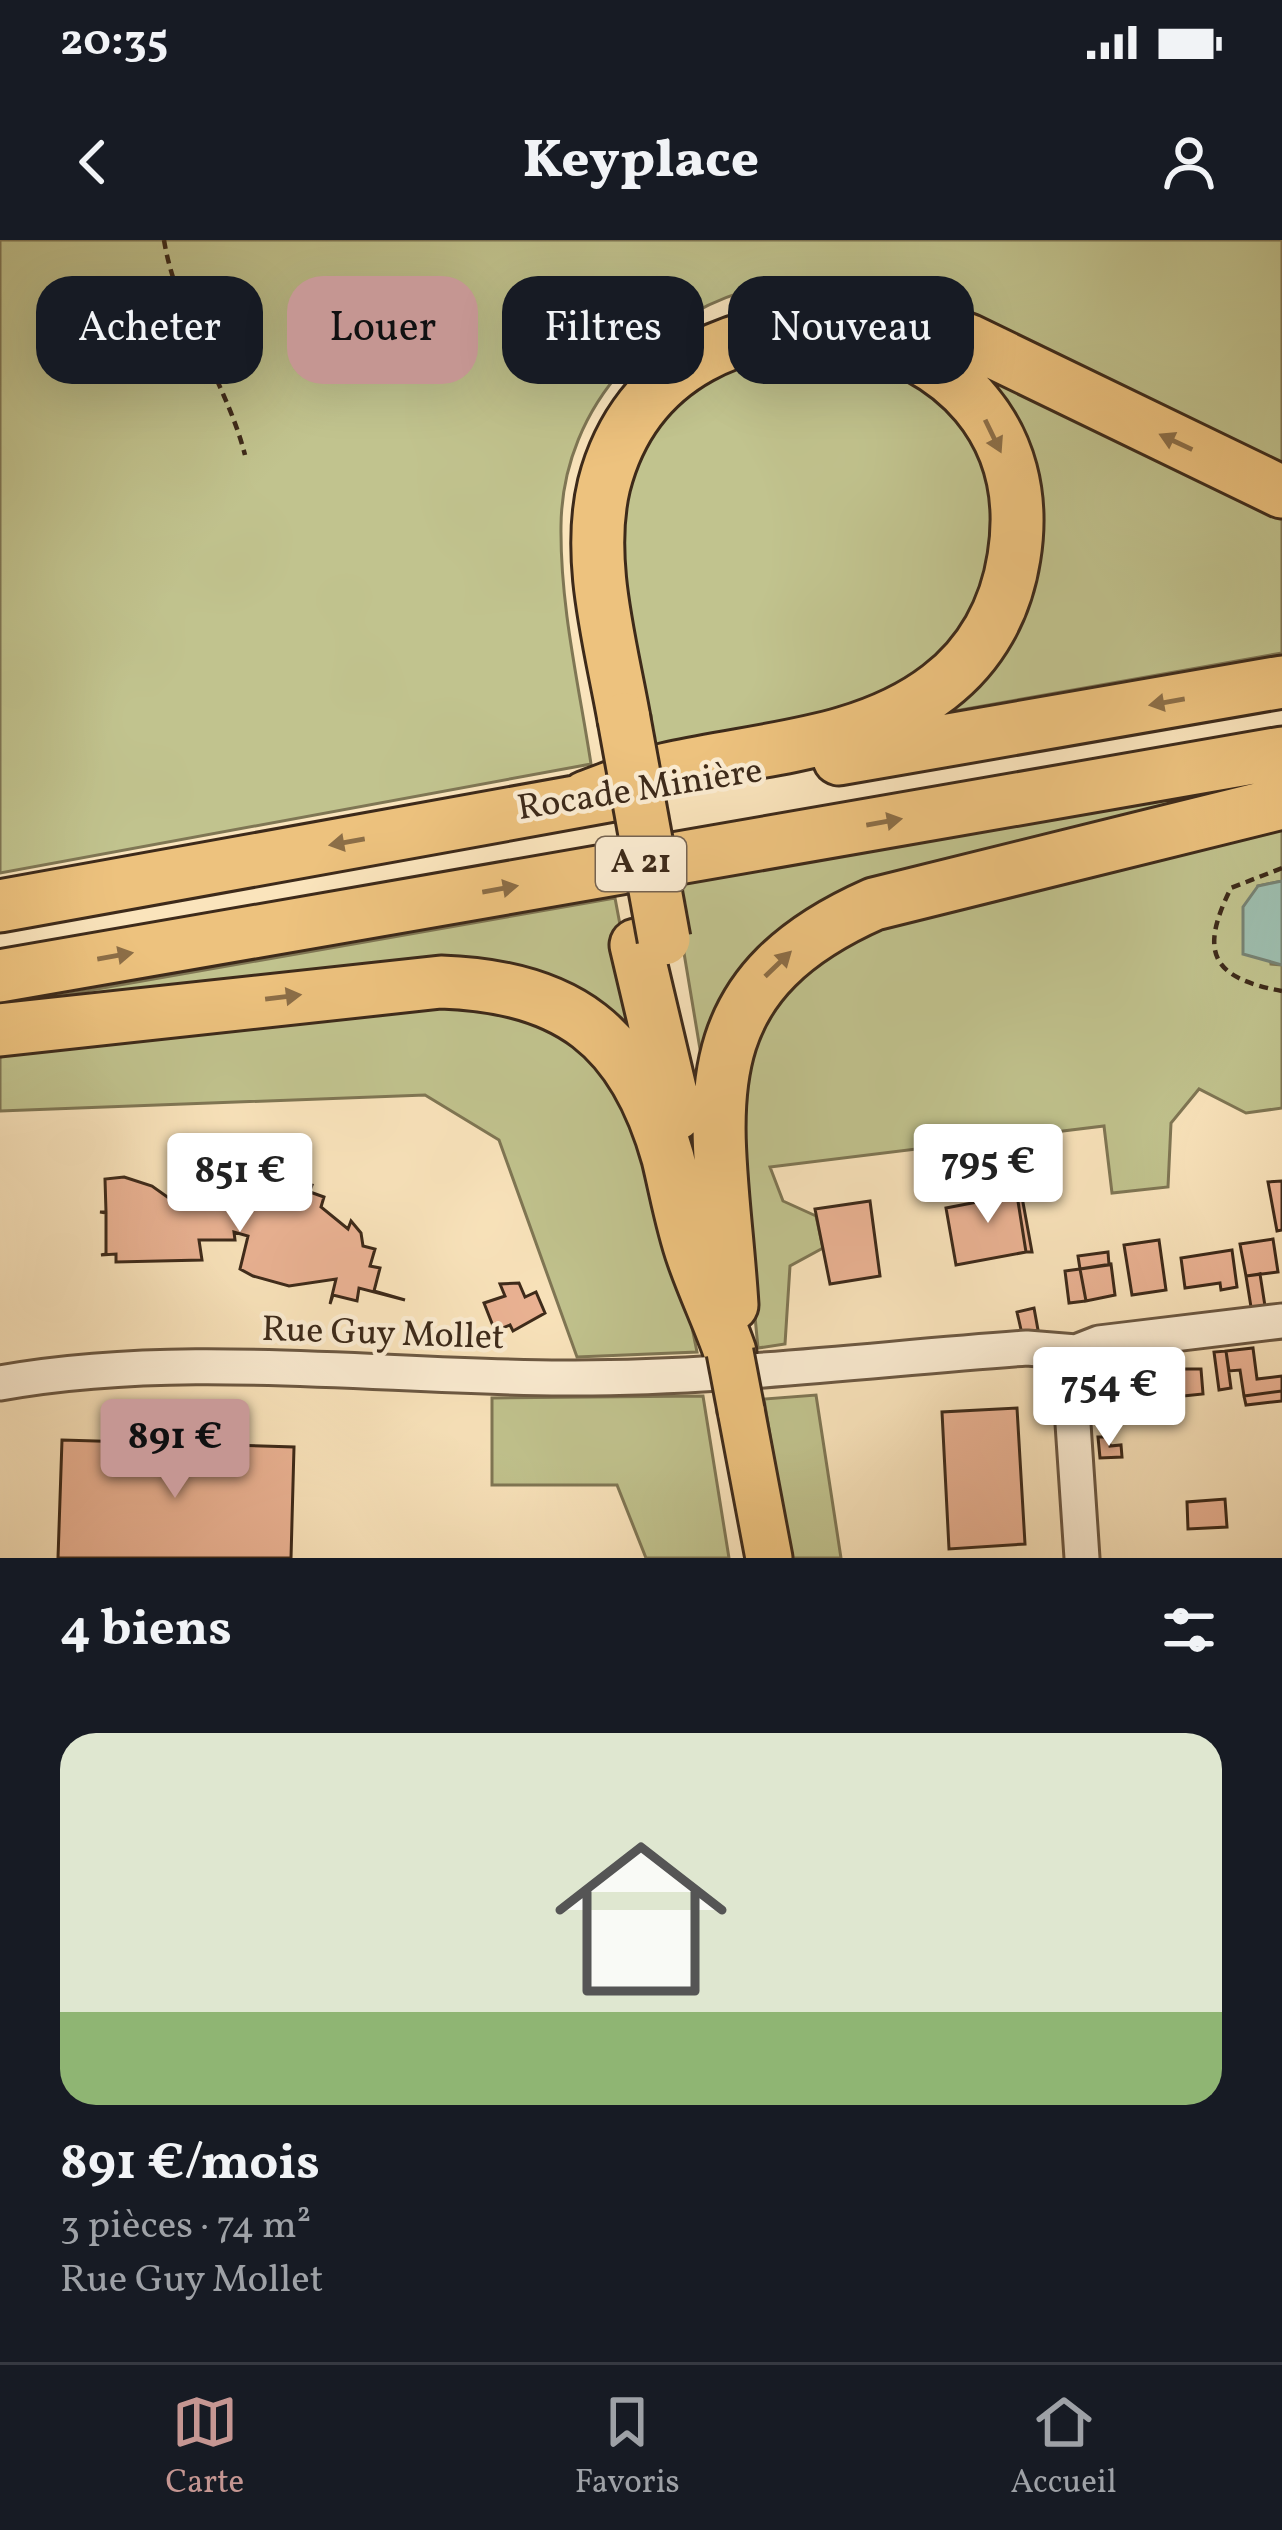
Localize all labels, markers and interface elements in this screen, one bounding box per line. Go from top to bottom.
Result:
text: 20:35 [60,11,168,74]
text: Keyplace [523,125,759,200]
icon: back [60,129,126,195]
icon: person [1156,129,1222,195]
chip: Acheter [36,276,263,384]
chip: Louer [287,276,478,384]
chip: Filtres [502,276,704,384]
chip: Nouveau [728,276,974,384]
one-way arrow [983,419,1003,454]
one-way arrow [1158,432,1193,452]
one-way arrow [1147,693,1185,712]
street label: Rocade Minière [514,747,766,835]
one-way arrow [865,813,903,831]
one-way arrow [328,833,365,852]
road number: A 21 [596,837,686,891]
one-way arrow [481,879,519,898]
one-way arrow [97,946,135,964]
one-way arrow [763,950,792,978]
one-way arrow [265,987,302,1006]
pin: 795 € [904,1124,1072,1226]
pin: 851 € [156,1133,324,1235]
text: 795 € [941,1136,1035,1190]
text: 851 € [194,1145,286,1199]
street label: Rue Guy Mollet [261,1306,505,1364]
pin: 754 € [1025,1347,1193,1449]
text: 754 € [1060,1359,1158,1413]
pin: 891 € [91,1399,259,1501]
text: 891 € [127,1411,223,1465]
text: 4 biens [60,1595,232,1666]
icon: filters [1156,1597,1222,1663]
icon: home [533,1811,749,2027]
text: 891 €/mois [60,2129,320,2200]
text: 3 pièces · 74 m² [60,2200,311,2254]
text: Rue Guy Mollet [60,2254,323,2308]
tab: Carte [165,2389,244,2507]
tab: Favoris [575,2389,680,2507]
tab: Accueil [1010,2389,1117,2507]

